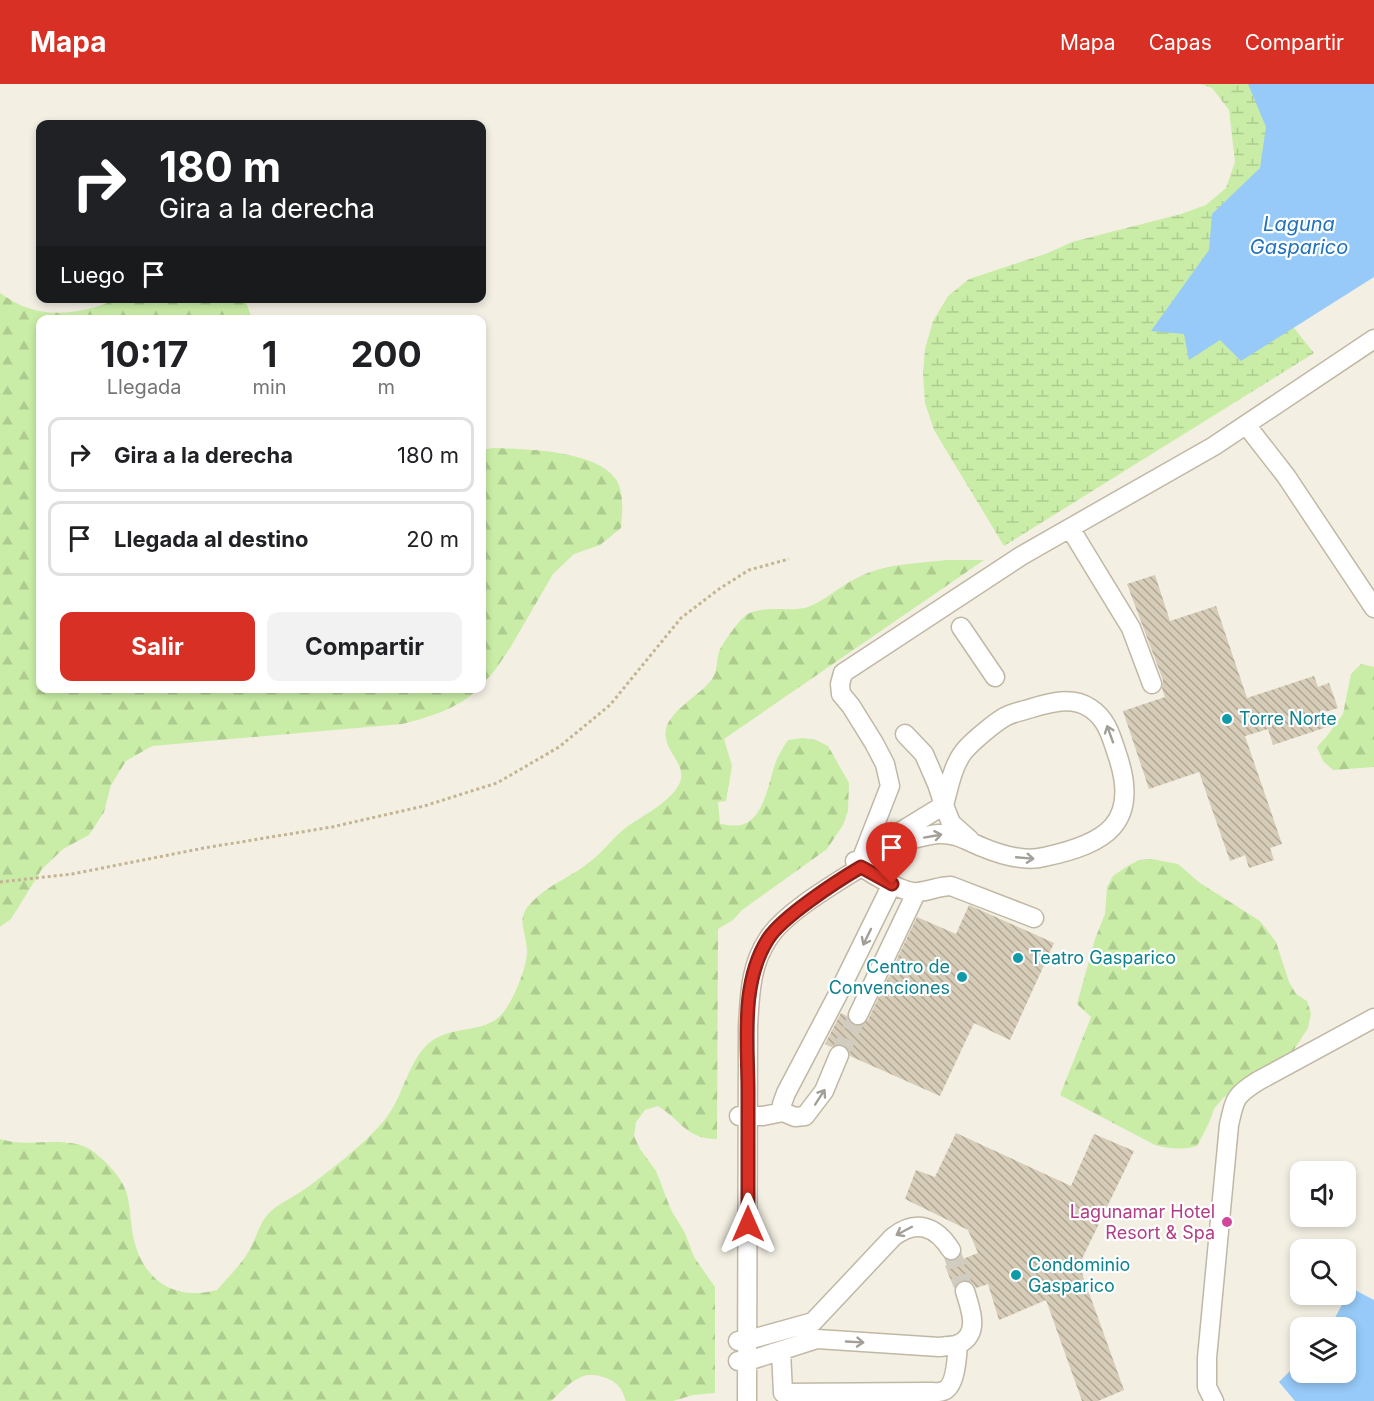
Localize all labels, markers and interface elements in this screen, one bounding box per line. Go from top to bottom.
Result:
text: Mapa [30,25,107,59]
text: Mapa [1060,30,1116,55]
text: Capas [1149,30,1212,55]
text: Compartir [1245,30,1344,55]
text: 180 m [159,141,281,192]
icon: right [60,144,138,222]
text: Gira a la derecha [159,192,375,225]
water label: Laguna Gasparico [1250,212,1348,259]
icon: arrive [137,258,170,291]
text: Luego [60,262,125,288]
text: 10:17 [100,332,188,376]
text: 1 [262,332,277,376]
text: 200 [351,332,422,376]
text: Llegada [107,375,182,399]
text: min [252,375,287,399]
text: m [378,375,395,399]
icon: right [63,438,96,471]
text: Gira a la derecha [114,442,293,468]
text: 180 m [397,442,459,468]
icon: arrive [63,522,96,555]
text: Llegada al destino [114,526,308,552]
text: 20 m [406,526,459,552]
button: Salir [60,612,255,681]
button: Compartir [267,612,462,681]
place label: Torre Norte [1239,708,1337,729]
marker: Torre Norte [1220,712,1234,726]
one-way arrow [1104,725,1115,744]
pin [866,822,917,884]
icon: arrive [875,831,908,864]
one-way arrow [923,831,942,842]
one-way arrow [1014,853,1034,864]
one-way arrow [860,927,872,945]
place label: Teatro Gasparico [1030,947,1176,968]
marker: Teatro Gasparico [1011,951,1025,965]
place label: Centro de Convenciones [829,956,950,998]
marker: Centro de Convenciones [955,970,969,984]
one-way arrow [813,1089,826,1106]
map controls [1290,1161,1356,1383]
button: sound [1290,1161,1356,1227]
position arrow [716,1192,780,1256]
place label: Lagunamar Hotel Resort & Spa [1070,1201,1215,1243]
marker: Lagunamar Hotel Resort & Spa [1220,1215,1234,1229]
one-way arrow [896,1225,913,1237]
button: search [1290,1239,1356,1305]
place label: Condominio Gasparico [1028,1254,1130,1296]
marker: Condominio Gasparico [1009,1268,1023,1282]
button: layers [1290,1317,1356,1383]
one-way arrow [844,1336,864,1347]

